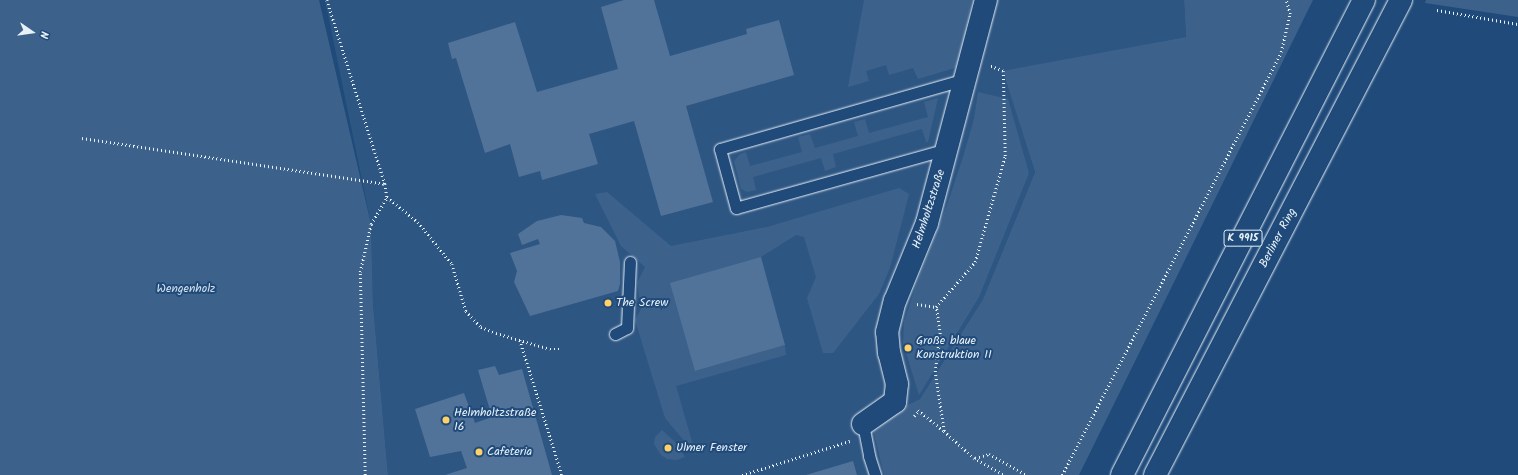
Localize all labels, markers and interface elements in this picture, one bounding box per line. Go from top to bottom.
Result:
north arrow [12,12,52,52]
text: N [34,29,53,40]
street label: Helmholtzstraße [909,168,949,250]
street label: Berliner Ring [1256,206,1300,270]
road number: K 9915 [1223,229,1263,247]
park label: Wengenholz [157,282,215,296]
place label: The Screw [616,296,668,310]
marker: The Screw [603,298,613,308]
place label: Große blaue Konstruktion II [916,334,992,362]
marker: Große blaue Konstruktion II [903,343,913,353]
place label: Helmholtzstraße 16 [454,406,536,434]
marker: Helmholtzstraße 16 [441,415,451,425]
place label: Ulmer Fenster [676,441,747,455]
marker: Ulmer Fenster [663,443,673,453]
place label: Cafeteria [487,445,532,459]
marker: Cafeteria [474,447,484,457]

